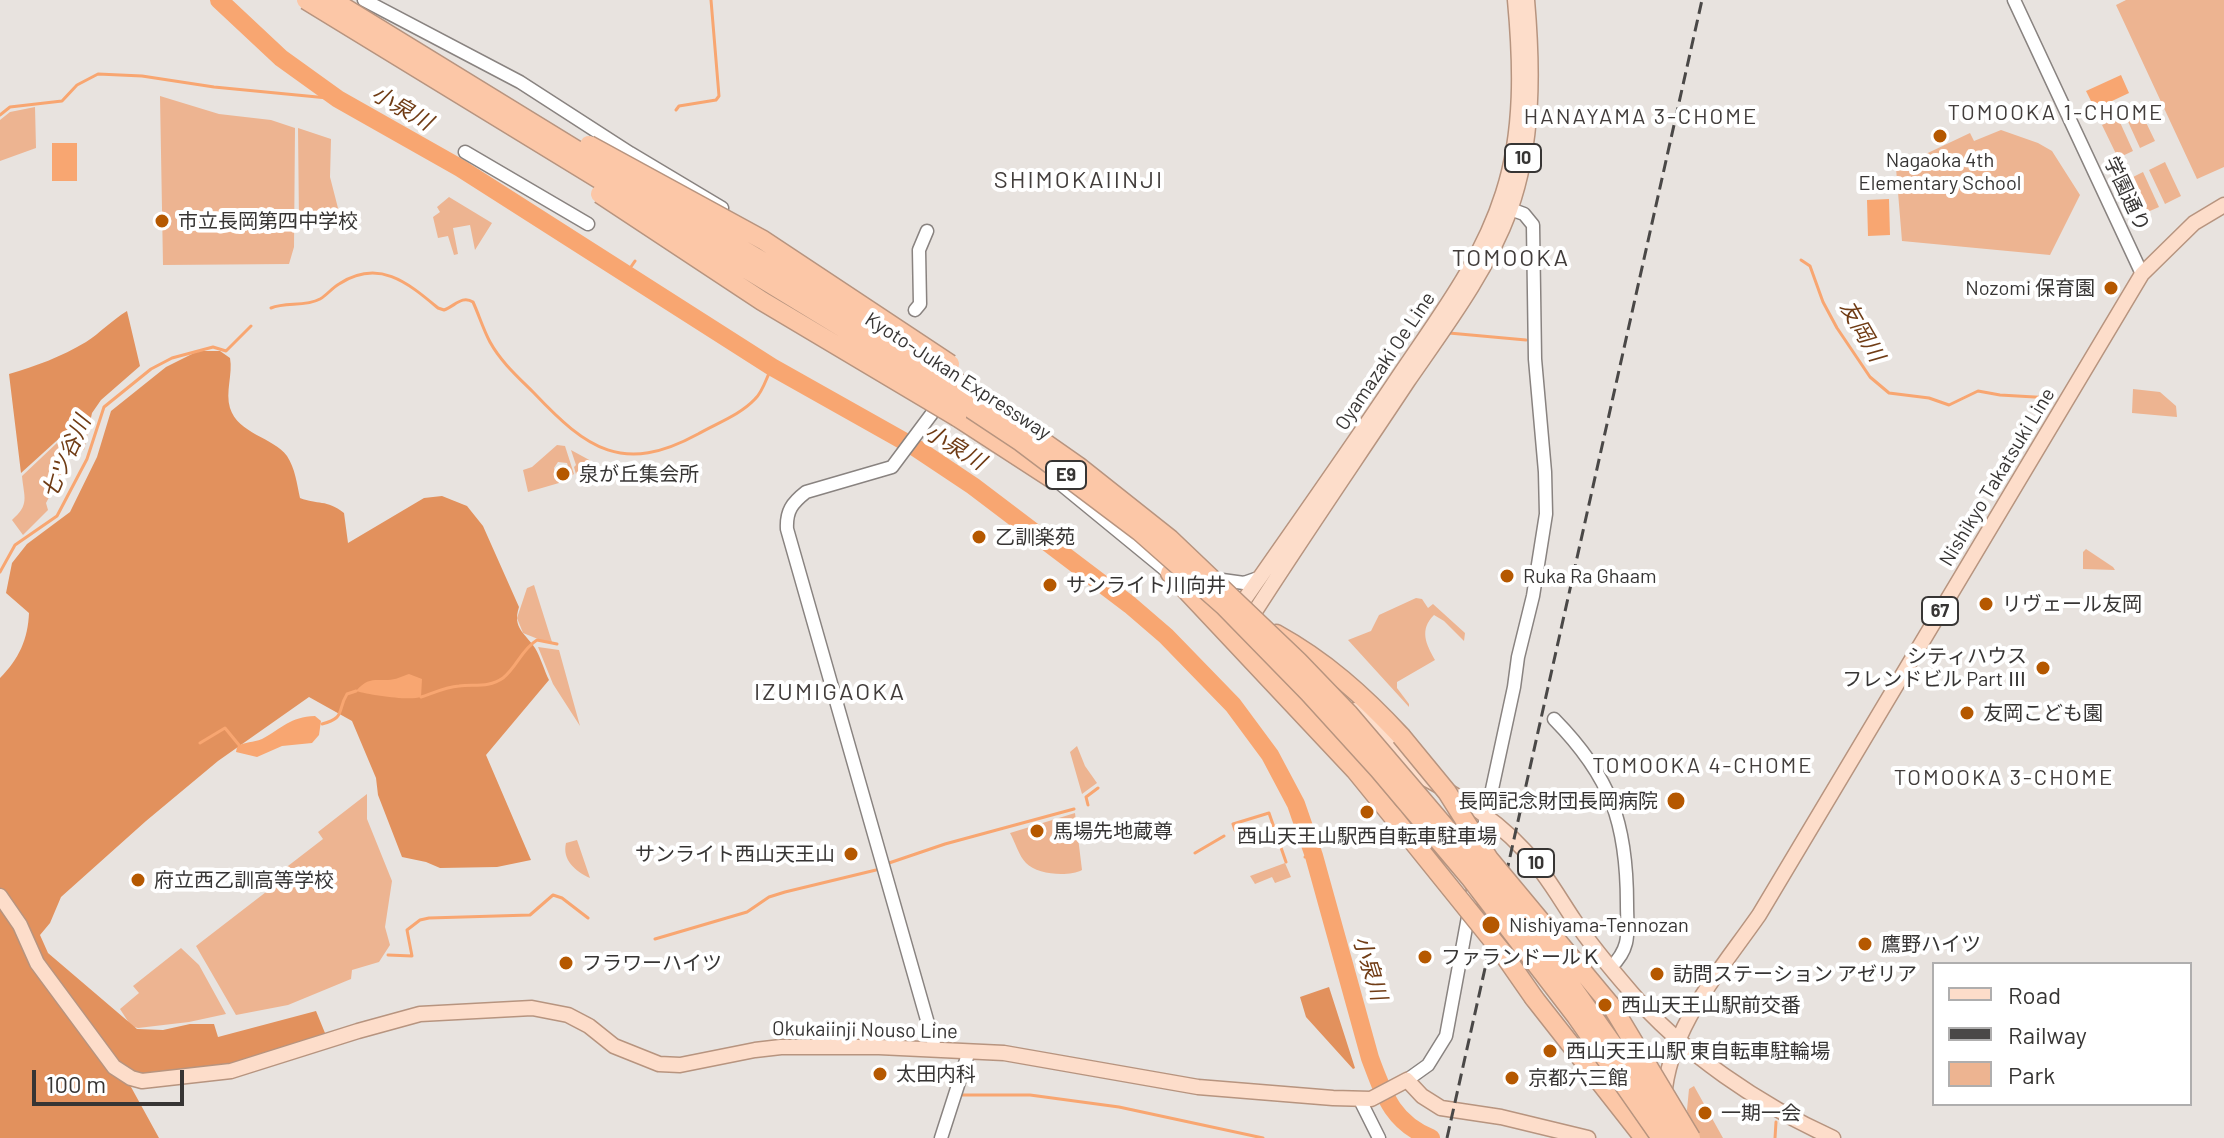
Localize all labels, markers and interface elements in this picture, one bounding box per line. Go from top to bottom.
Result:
water label: 小泉川 [367,80,437,136]
district label: TOMOOKA 1-CHOME [1948,100,2164,126]
district label: HANAYAMA 3-CHOME [1524,104,1758,130]
marker: Nagaoka 4th Elementary School [1931,127,1949,145]
road number: 10 [1505,144,1541,172]
place label: Nagaoka 4th Elementary School [1859,148,2021,195]
street label: 学園通り [2099,153,2155,235]
district label: SHIMOKAIINJI [994,166,1164,194]
place label: 市立長岡第四中学校 [178,209,358,233]
marker: 市立長岡第四中学校 [153,212,171,230]
district label: TOMOOKA [1452,244,1570,272]
place label: Nozomi 保育園 [1965,276,2095,300]
marker: Nozomi 保育園 [2102,279,2120,297]
street label: Oyamazaki Oe Line [1330,287,1440,435]
water label: 友岡川 [1834,296,1890,366]
street label: Kyoto-Jukan Expressway [861,307,1055,445]
street label: Nishikyo Takatsuki Line [1934,384,2060,570]
water label: 七ツ谷川 [36,411,96,503]
water label: 小泉川 [920,419,990,475]
road number: E9 [1046,461,1086,489]
place label: 泉が丘集会所 [579,462,699,486]
marker: 泉が丘集会所 [554,465,572,483]
place label: 乙訓楽苑 [995,525,1075,549]
marker: 乙訓楽苑 [970,528,988,546]
place label: Ruka Ra Ghaam [1523,564,1656,588]
marker: Ruka Ra Ghaam [1498,567,1516,585]
place label: サンライト川向井 [1066,573,1226,597]
marker: サンライト川向井 [1041,576,1059,594]
place label: リヴェール友岡 [2002,592,2142,616]
marker: リヴェール友岡 [1977,595,1995,613]
road number: 67 [1922,597,1958,625]
place label: シティハウス フレンドビル Part Ⅲ [1842,644,2027,691]
marker: シティハウス フレンドビル Part Ⅲ [2034,659,2052,677]
district label: IZUMIGAOKA [754,678,906,706]
place label: 友岡こども園 [1983,701,2103,725]
marker: 友岡こども園 [1958,704,1976,722]
district label: TOMOOKA 4-CHOME [1592,753,1814,779]
district label: TOMOOKA 3-CHOME [1894,765,2114,791]
place label: 長岡記念財団長岡病院 [1458,789,1658,813]
marker: 長岡記念財団長岡病院 [1665,790,1687,812]
marker: 西山天王山駅西自転車駐車場 [1358,803,1376,821]
place label: 馬場先地蔵尊 [1053,819,1173,843]
marker: 馬場先地蔵尊 [1028,822,1046,840]
place label: 西山天王山駅西自転車駐車場 [1237,824,1497,848]
place label: サンライト西山天王山 [635,842,835,866]
marker: サンライト西山天王山 [842,845,860,863]
road number: 10 [1518,849,1554,877]
place label: 府立西乙訓高等学校 [154,868,334,892]
marker: 府立西乙訓高等学校 [129,871,147,889]
place label: Nishiyama-Tennozan [1509,913,1689,937]
marker: Nishiyama-Tennozan [1480,914,1502,936]
place label: 鷹野ハイツ [1881,932,1981,956]
water label: 小泉川 [1348,933,1392,1003]
marker: 鷹野ハイツ [1856,935,1874,953]
place label: ファランドールＫ [1441,945,1601,969]
marker: ファランドールＫ [1416,948,1434,966]
place label: フラワーハイツ [582,951,722,975]
marker: フラワーハイツ [557,954,575,972]
place label: 訪問ステーション アゼリア [1673,962,1917,986]
legend [1932,962,2192,1106]
marker: 訪問ステーション アゼリア [1648,965,1666,983]
text: Road [2008,980,2061,1009]
place label: 西山天王山駅前交番 [1621,993,1801,1017]
marker: 西山天王山駅前交番 [1596,996,1614,1014]
street label: Okukaiinji Nouso Line [772,1016,958,1044]
text: Railway [2008,1020,2087,1049]
place label: 西山天王山駅 東自転車駐輪場 [1566,1039,1830,1063]
marker: 西山天王山駅 東自転車駐輪場 [1541,1042,1559,1060]
scale bar [36,1054,188,1104]
text: Park [2008,1060,2055,1089]
place label: 太田内科 [896,1062,976,1086]
marker: 太田内科 [871,1065,889,1083]
place label: 京都六三館 [1528,1066,1628,1090]
text: 100 m [46,1069,106,1098]
marker: 京都六三館 [1503,1069,1521,1087]
place label: 一期一会 [1721,1101,1801,1125]
marker: 一期一会 [1696,1104,1714,1122]

